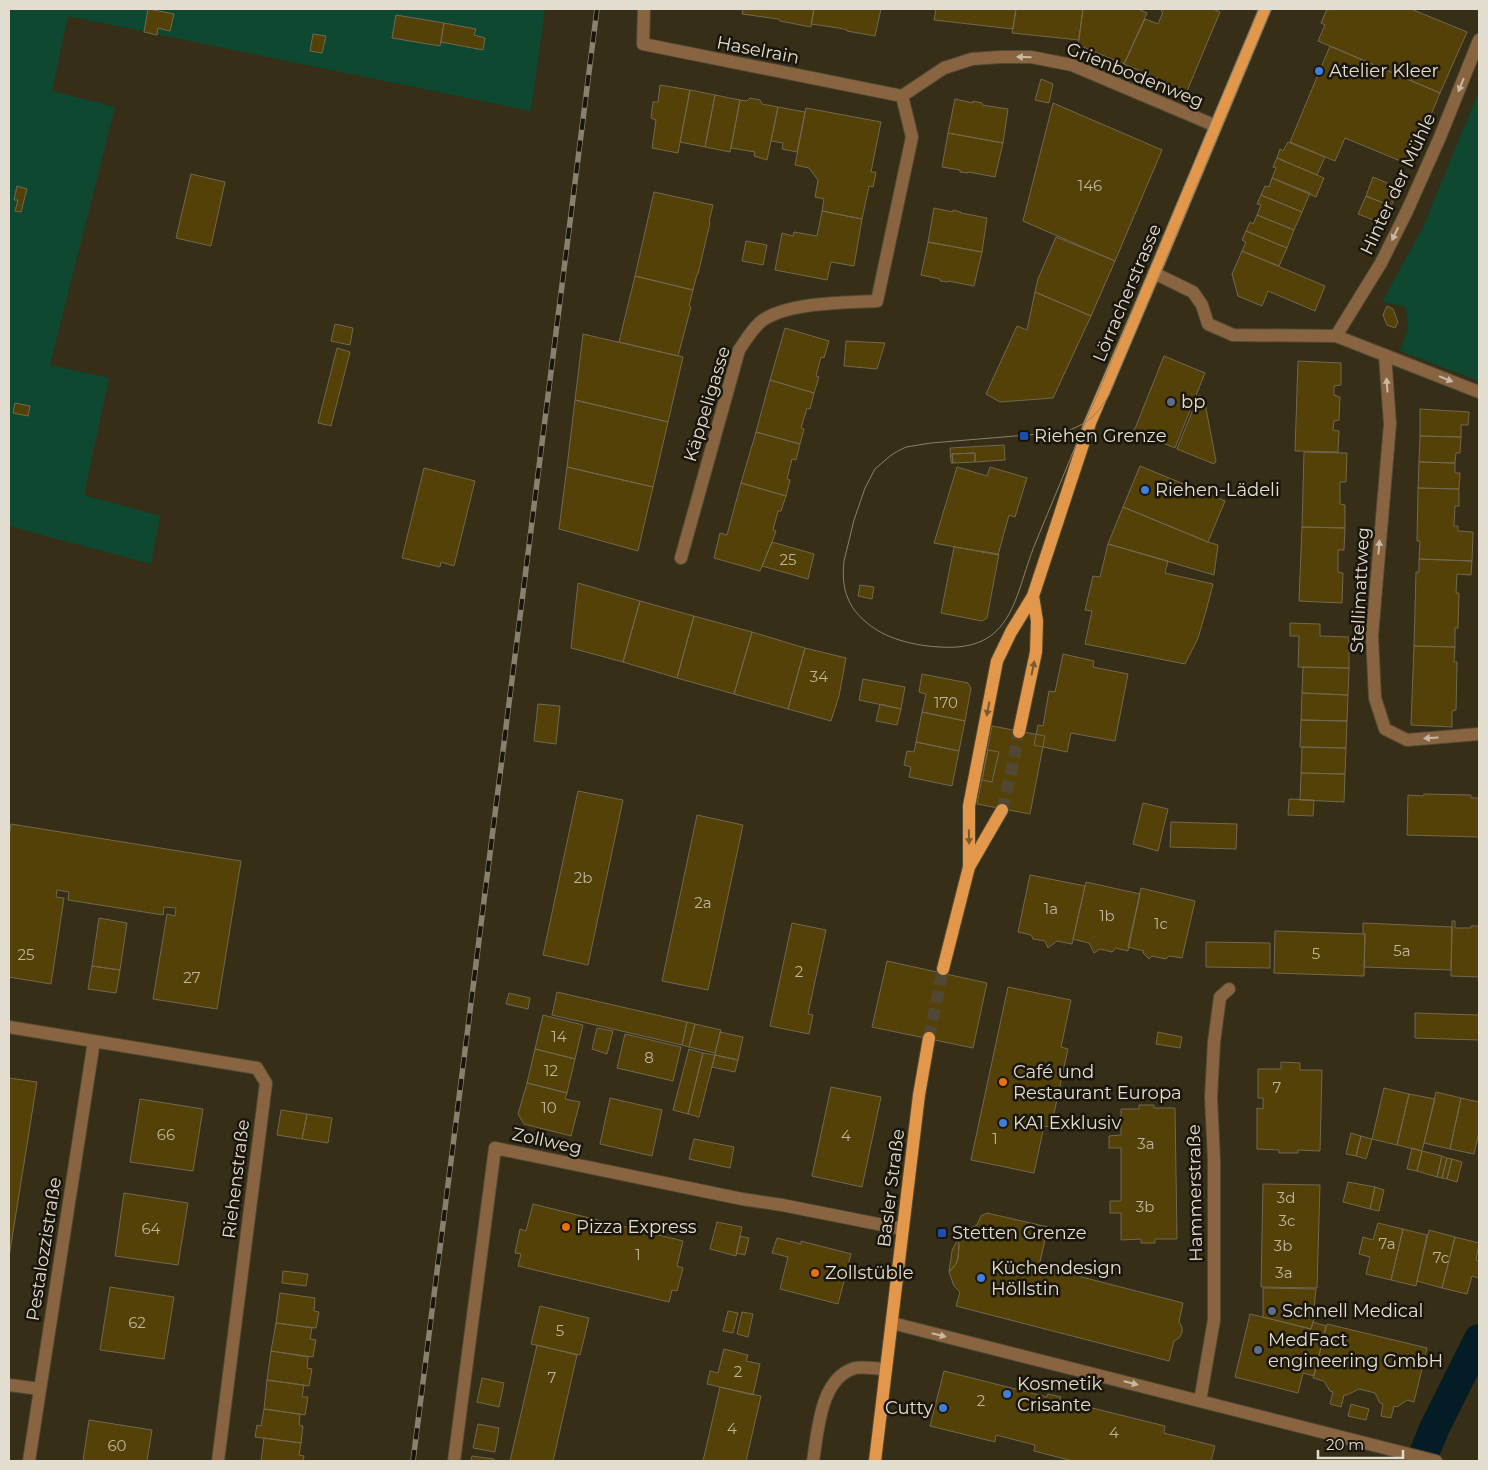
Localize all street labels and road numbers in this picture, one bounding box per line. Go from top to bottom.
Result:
street label: Haselrain [715,31,801,69]
street label: Grienbodenweg [1063,37,1207,113]
street label: Hinter der Mühle [1356,110,1440,258]
street label: Lörracherstrasse [1088,221,1166,365]
street label: Käppeligasse [679,344,735,464]
street label: Stellimattweg [1346,526,1374,654]
street label: Riehenstraße [218,1118,254,1240]
street label: Zollweg [510,1123,584,1159]
street label: Hammerstraße [1183,1124,1207,1262]
street label: Basler Straße [873,1127,909,1248]
street label: Pestalozzistraße [22,1175,66,1322]

